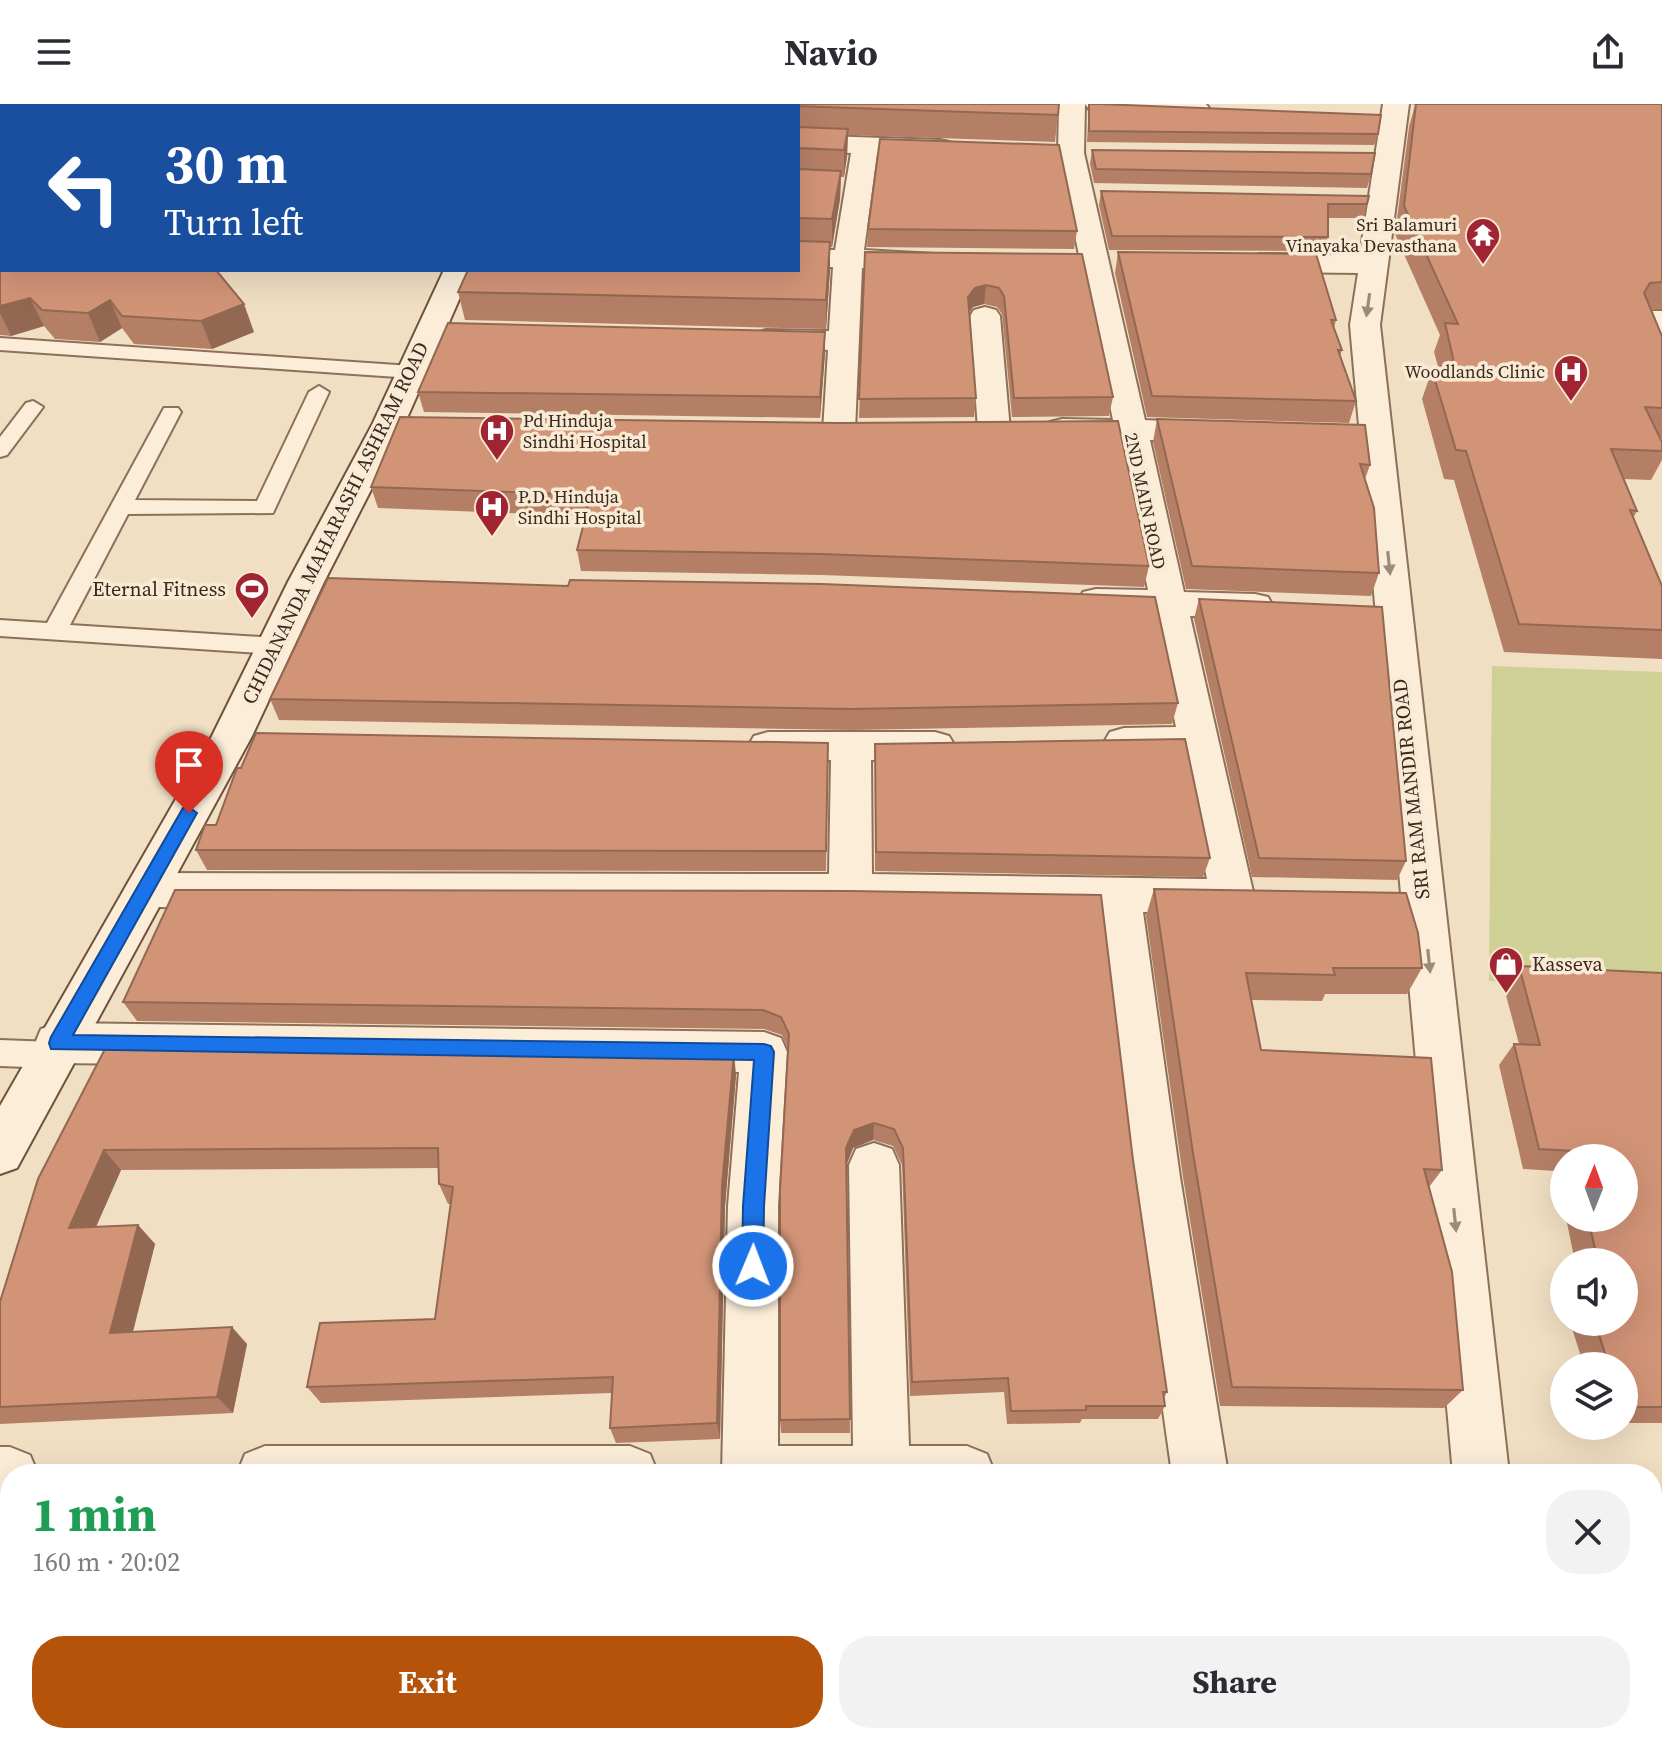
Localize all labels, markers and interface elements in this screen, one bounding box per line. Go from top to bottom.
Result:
text: Navio [784,28,878,77]
icon: menu [32,30,76,74]
icon: share [1586,30,1630,74]
text: 30 m [164,125,287,202]
icon: left [32,136,136,240]
text: Turn left [164,198,303,247]
place label: Sri Balamuri Vinayaka Devasthana [1285,212,1458,258]
temple icon: Sri Balamuri Vinayaka Devasthana [1464,216,1502,266]
one-way arrow [1361,292,1374,317]
street label: CHIDANANDA MAHARASHI ASHRAM ROAD [235,337,435,709]
hospital icon: Woodlands Clinic [1552,353,1590,403]
place label: Woodlands Clinic [1404,359,1545,384]
place label: Pd Hinduja Sindhi Hospital [523,408,647,454]
hospital icon: Pd Hinduja Sindhi Hospital [478,412,516,462]
street label: 2ND MAIN ROAD [1119,430,1172,572]
place label: P.D. Hinduja Sindhi Hospital [518,484,642,530]
hospital icon: P.D. Hinduja Sindhi Hospital [473,488,511,538]
one-way arrow [1382,551,1395,576]
sports icon: Eternal Fitness [233,570,271,620]
place label: Eternal Fitness [92,575,226,603]
street label: SRI RAM MANDIR ROAD [1385,677,1437,901]
pin [155,731,223,813]
icon: arrive [167,743,211,787]
shop icon: Kasseva [1487,945,1525,995]
one-way arrow [1422,949,1435,974]
place label: Kasseva [1532,950,1603,978]
north arrow [1550,1144,1638,1232]
map controls [1550,1144,1638,1440]
one-way arrow [1449,1208,1462,1233]
position arrow [711,1224,795,1308]
button: sound [1550,1248,1638,1336]
button: layers [1550,1352,1638,1440]
text: 1 min [32,1481,157,1547]
button: close [1546,1490,1630,1574]
text: 160 m · 20:02 [32,1544,180,1580]
button: Exit [32,1636,823,1728]
button: Share [839,1636,1630,1728]

